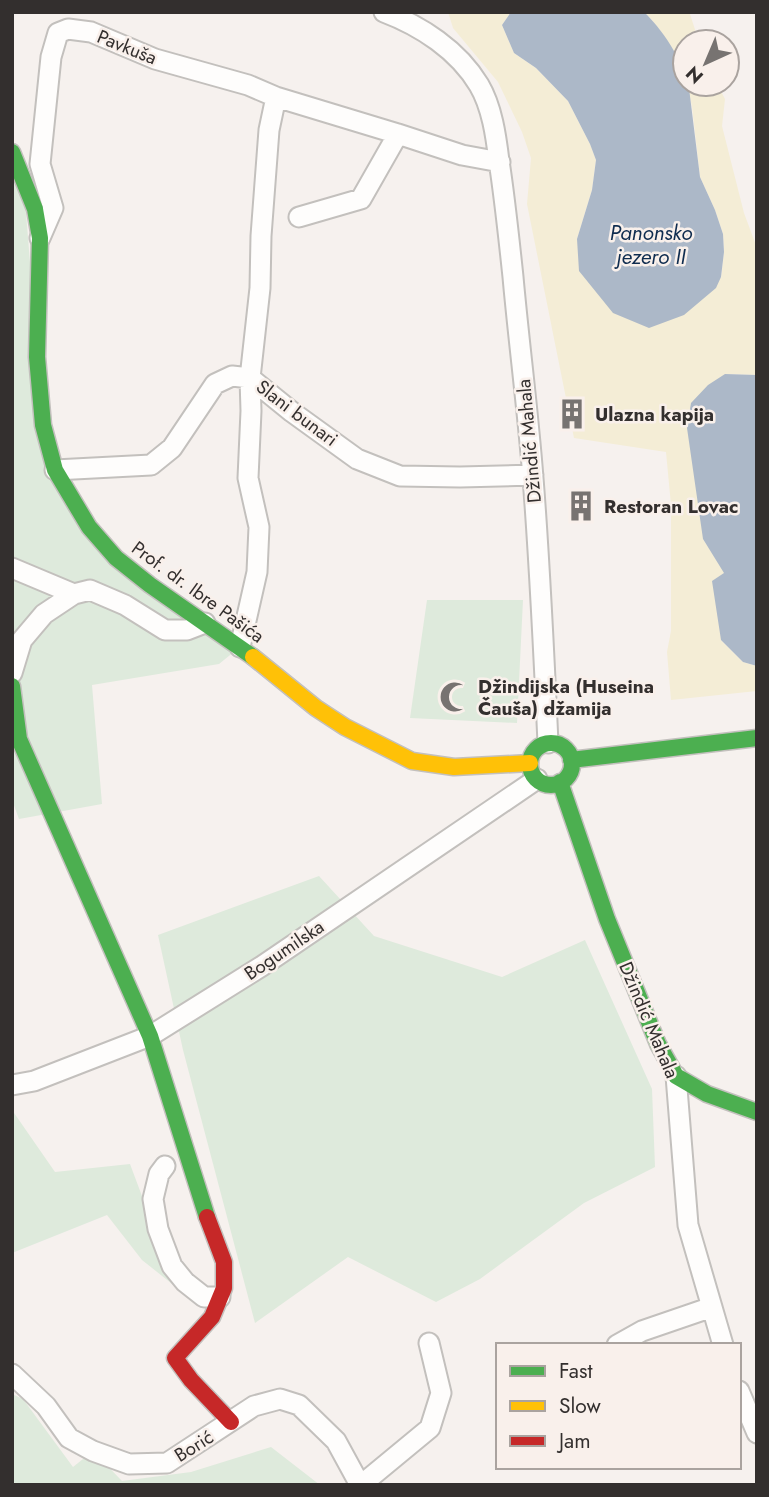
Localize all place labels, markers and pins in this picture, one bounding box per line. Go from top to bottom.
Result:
building icon: Ulazna kapija [555,397,589,431]
place label: Ulazna kapija [595,401,714,428]
building icon: Restoran Lovac [564,489,598,523]
place label: Restoran Lovac [604,493,738,520]
place label: Džindijska (Huseina Čauša) džamija [478,673,654,722]
mosque icon: Džindijska (Huseina Čauša) džamija [438,680,472,714]

